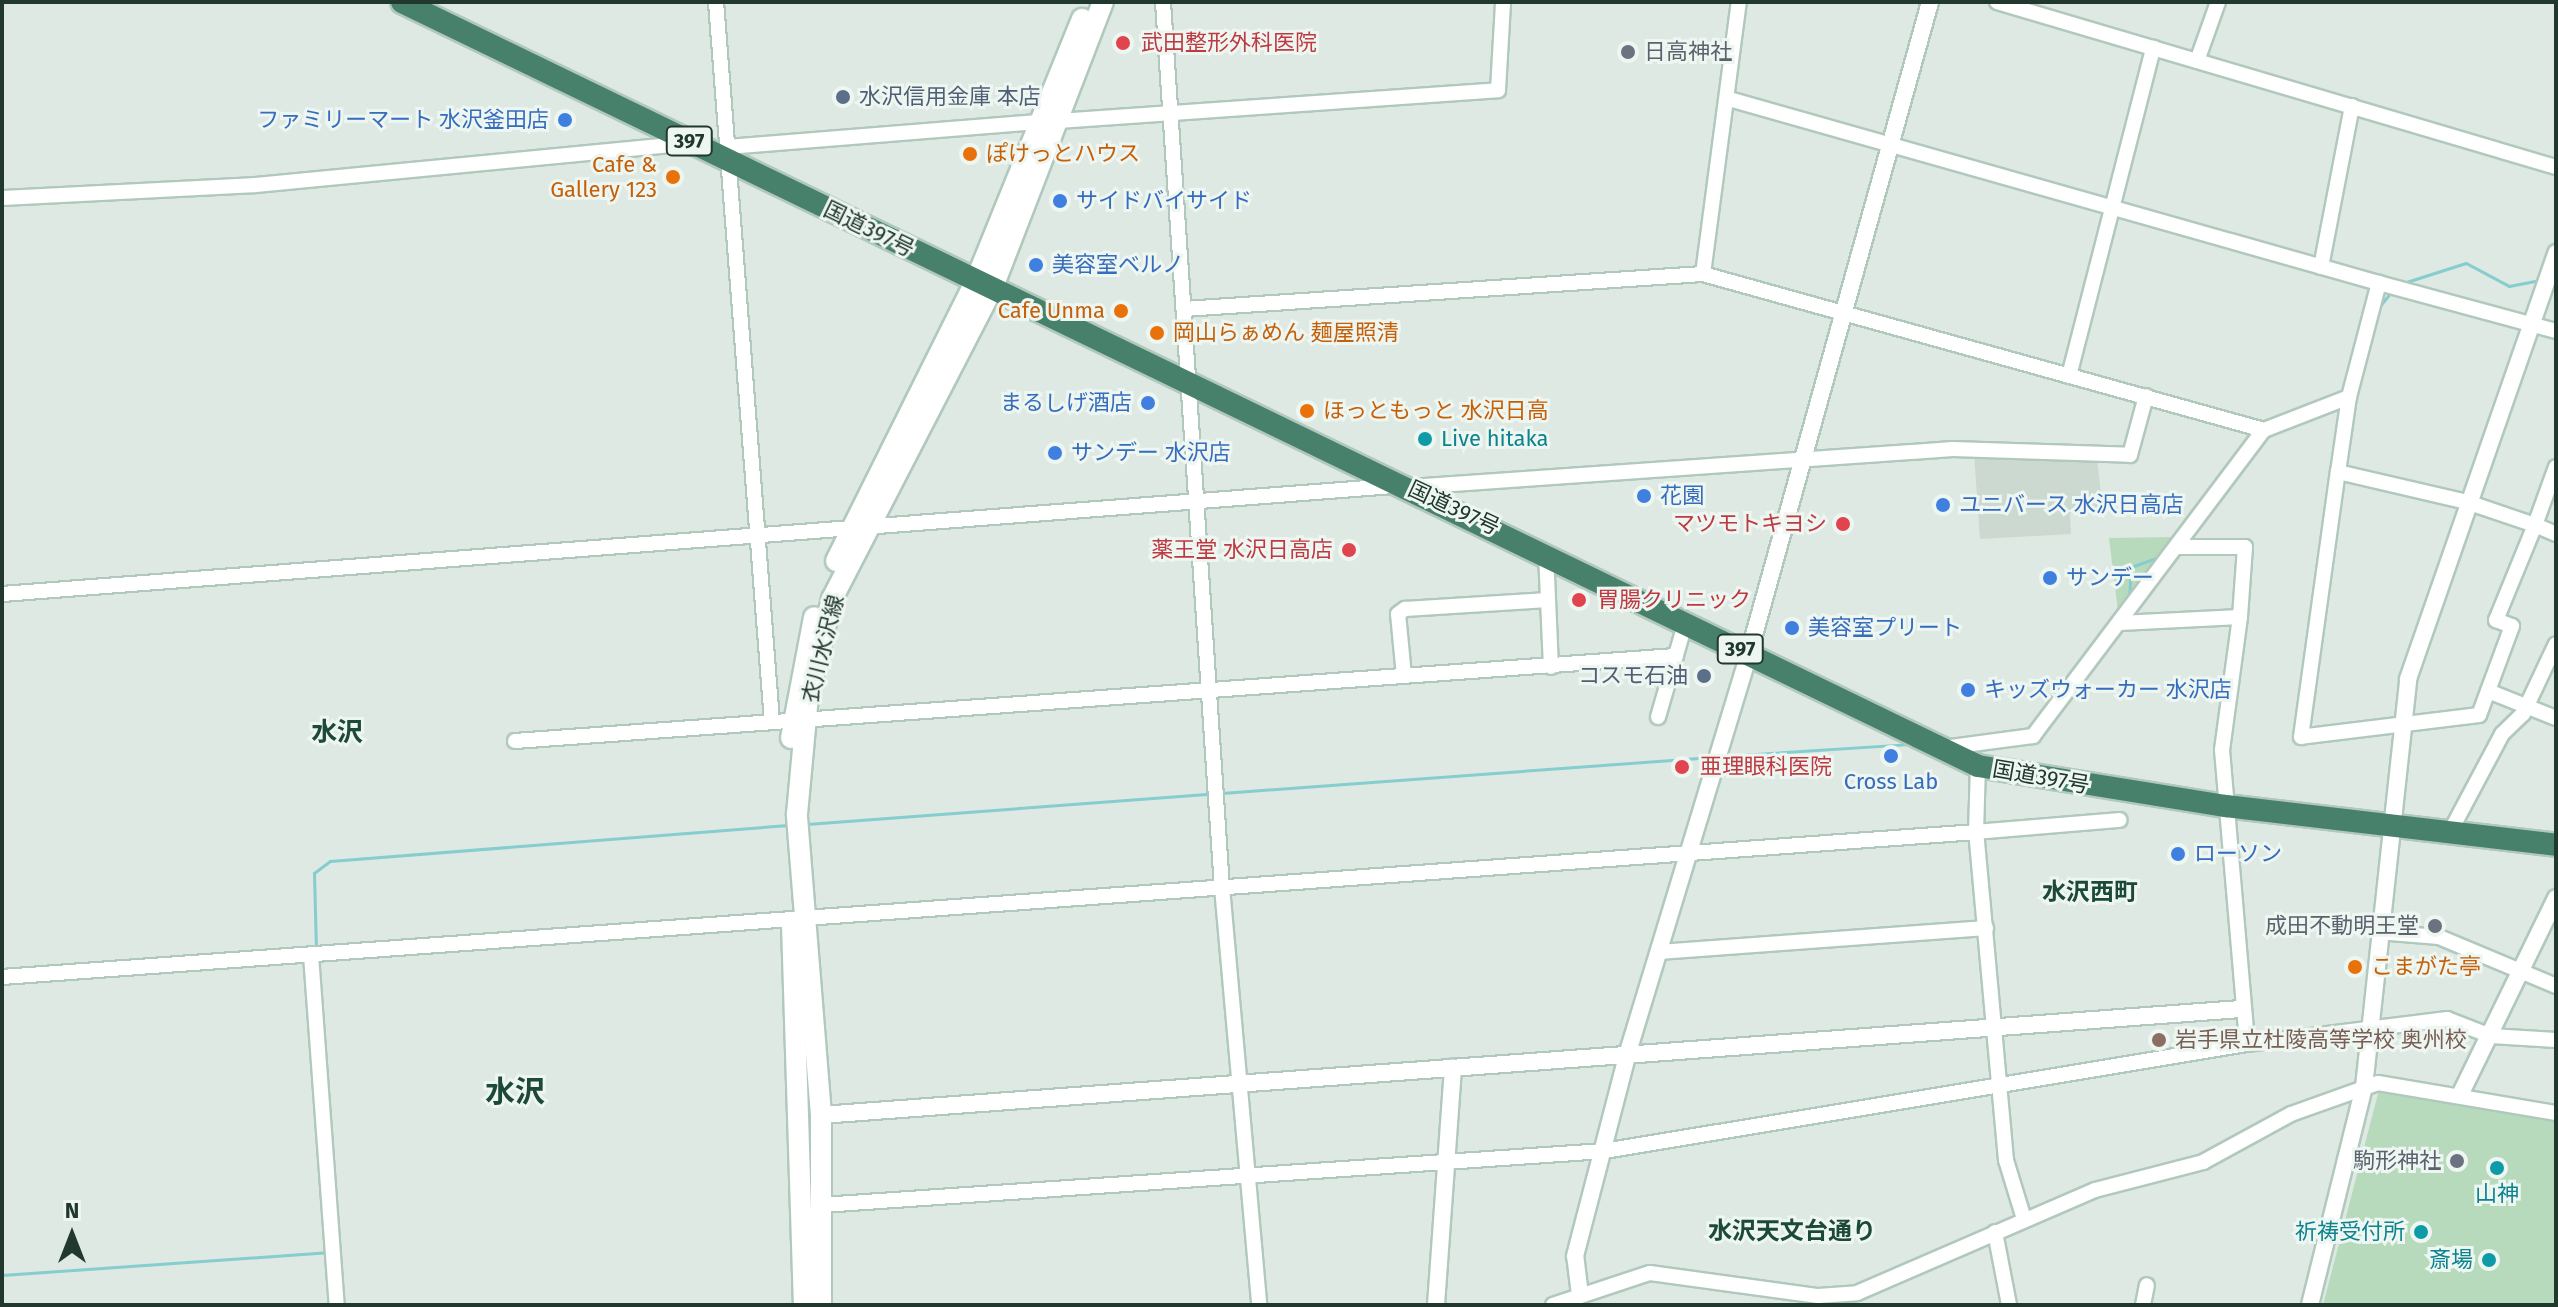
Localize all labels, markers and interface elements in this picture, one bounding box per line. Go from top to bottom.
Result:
place label: 武田整形外科医院 [1141,30,1317,56]
marker: 武田整形外科医院 [1112,32,1134,54]
place label: 日高神社 [1644,39,1732,65]
marker: 日高神社 [1619,43,1637,61]
place label: 水沢信用金庫 本店 [859,84,1041,110]
marker: 水沢信用金庫 本店 [834,88,852,106]
place label: ファミリーマート 水沢釜田店 [257,107,549,133]
marker: ファミリーマート 水沢釜田店 [556,111,574,129]
road number: 397 [665,125,713,157]
place label: ぽけっとハウス [986,141,1140,167]
marker: ぽけっとハウス [961,145,979,163]
place label: Cafe & Gallery 123 [550,151,657,202]
marker: Cafe & Gallery 123 [664,168,682,186]
place label: サイドバイサイド [1076,188,1252,214]
marker: サイドバイサイド [1051,192,1069,210]
street label: 国道397号 [819,196,919,262]
place label: 美容室ベルノ [1052,252,1184,278]
marker: 美容室ベルノ [1027,256,1045,274]
place label: Cafe Unma [998,298,1105,324]
marker: Cafe Unma [1112,302,1130,320]
place label: 岡山らぁめん 麺屋照清 [1173,320,1399,346]
marker: 岡山らぁめん 麺屋照清 [1148,324,1166,342]
place label: まるしげ酒店 [1000,390,1132,416]
marker: まるしげ酒店 [1139,394,1157,412]
place label: ほっともっと 水沢日高 [1323,398,1549,424]
marker: ほっともっと 水沢日高 [1298,402,1316,420]
place label: Live hitaka [1441,426,1548,452]
marker: Live hitaka [1416,430,1434,448]
place label: サンデー 水沢店 [1071,440,1231,466]
marker: サンデー 水沢店 [1046,444,1064,462]
street label: 国道397号 [1404,475,1504,541]
place label: 花園 [1660,483,1704,509]
marker: 花園 [1635,487,1653,505]
place label: ユニバース 水沢日高店 [1959,492,2185,518]
marker: ユニバース 水沢日高店 [1934,496,1952,514]
place label: マツモトキヨシ [1673,511,1827,537]
marker: マツモトキヨシ [1834,515,1852,533]
place label: 薬王堂 水沢日高店 [1151,537,1333,563]
marker: 薬王堂 水沢日高店 [1340,541,1358,559]
place label: サンデー [2066,565,2154,591]
marker: サンデー [2041,569,2059,587]
place label: 胃腸クリニック [1597,587,1751,613]
marker: 胃腸クリニック [1568,589,1590,611]
street label: 衣川水沢線 [797,592,849,706]
place label: 美容室プリート [1808,615,1962,641]
marker: 美容室プリート [1783,619,1801,637]
road number: 397 [1716,633,1764,665]
place label: コスモ石油 [1578,663,1688,689]
marker: コスモ石油 [1695,667,1713,685]
place label: キッズウォーカー 水沢店 [1984,677,2232,703]
marker: キッズウォーカー 水沢店 [1959,681,1977,699]
district label: 水沢 [311,717,363,749]
marker: Cross Lab [1882,747,1900,765]
place label: 亜理眼科医院 [1700,754,1832,780]
marker: 亜理眼科医院 [1671,756,1693,778]
street label: 国道397号 [1991,756,2091,798]
place label: Cross Lab [1844,769,1938,795]
place label: ローソン [2194,841,2282,867]
marker: ローソン [2169,845,2187,863]
district label: 水沢西町 [2042,879,2138,907]
place label: 成田不動明王堂 [2265,913,2419,939]
marker: 成田不動明王堂 [2426,917,2444,935]
place label: こまがた亭 [2371,954,2481,980]
marker: こまがた亭 [2346,958,2364,976]
place label: 岩手県立杜陵高等学校 奥州校 [2175,1027,2467,1053]
marker: 岩手県立杜陵高等学校 奥州校 [2150,1031,2168,1049]
district label: 水沢 [485,1074,545,1110]
place label: 駒形神社 [2353,1148,2441,1174]
marker: 駒形神社 [2448,1152,2466,1170]
marker: 山神 [2488,1159,2506,1177]
place label: 山神 [2475,1181,2519,1207]
north arrow [32,1195,112,1275]
text: N [65,1197,79,1224]
district label: 水沢天文台通り [1708,1218,1876,1246]
place label: 祈祷受付所 [2295,1219,2405,1245]
marker: 祈祷受付所 [2412,1223,2430,1241]
place label: 斎場 [2429,1247,2473,1273]
marker: 斎場 [2480,1251,2498,1269]

